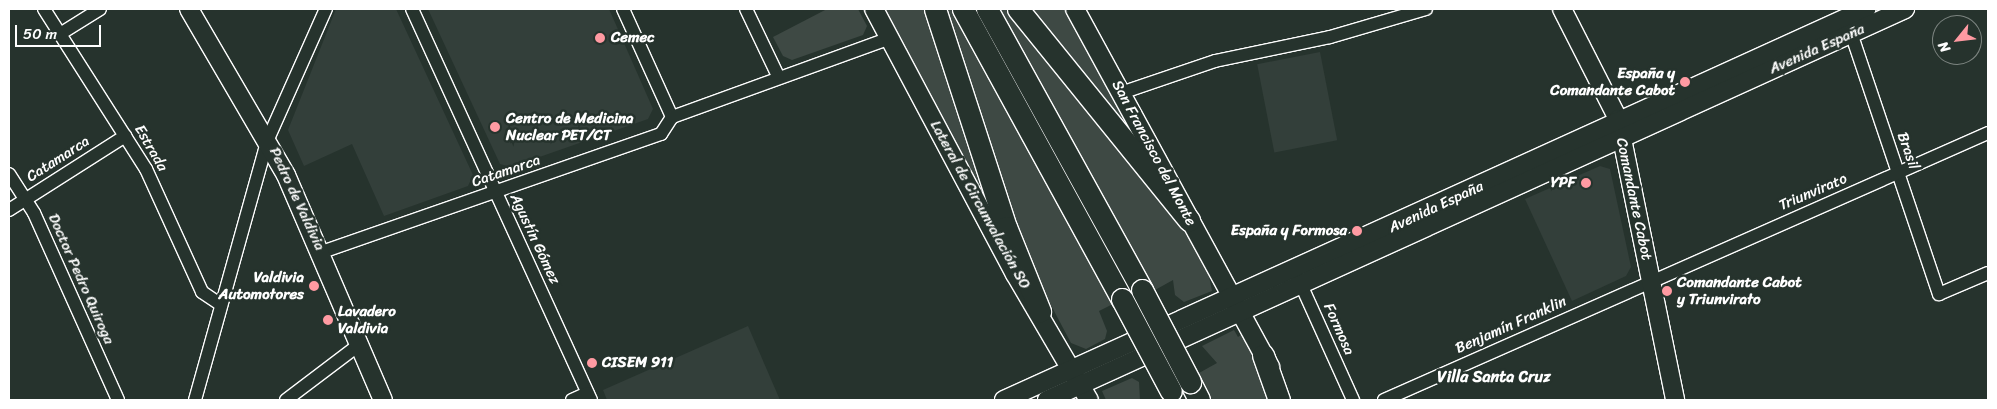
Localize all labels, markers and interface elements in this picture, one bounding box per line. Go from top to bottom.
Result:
scale bar [18,15,104,47]
north arrow [1932,15,1982,65]
street label: Avenida España [1767,20,1867,78]
text: 50 m [23,21,57,47]
place label: Cemec [611,29,655,47]
marker: Cemec [593,31,607,45]
text: N [1931,37,1958,57]
place label: España y Comandante Cabot [1550,64,1675,99]
marker: España y Comandante Cabot [1679,76,1691,88]
street label: San Francisco del Monte [1108,77,1200,229]
place label: Centro de Medicina Nuclear PET/CT [506,109,634,144]
street label: Lateral de Circunvalación SO [926,118,1034,292]
marker: Centro de Medicina Nuclear PET/CT [488,120,502,134]
street label: Estrada [130,121,172,175]
street label: Brasil [1893,130,1923,172]
street label: Catamarca [23,132,93,186]
street label: Comandante Cabot [1612,136,1656,262]
street label: Pedro de Valdivia [265,144,329,254]
street label: Catamarca [469,151,543,191]
street label: Triunvirato [1776,170,1850,214]
place label: YPF [1551,174,1576,192]
street label: Avenida España [1386,177,1486,237]
marker: YPF [1580,177,1592,189]
street label: Agustín Gómez [506,191,564,287]
street label: Doctor Pedro Quiroga [44,211,118,347]
place label: España y Formosa [1230,222,1347,240]
marker: España y Formosa [1351,225,1363,237]
place label: Valdivia Automotores [219,268,304,303]
place label: Comandante Cabot y Triunvirato [1677,273,1802,308]
marker: Valdivia Automotores [308,280,320,292]
marker: Comandante Cabot y Triunvirato [1661,285,1673,297]
street label: Benjamín Franklin [1453,292,1569,358]
street label: Formosa [1320,300,1358,358]
place label: Lavadero Valdivia [338,302,396,337]
marker: Lavadero Valdivia [322,314,334,326]
place label: CISEM 911 [602,354,673,372]
marker: CISEM 911 [586,357,598,369]
district label: Villa Santa Cruz [1437,367,1551,387]

